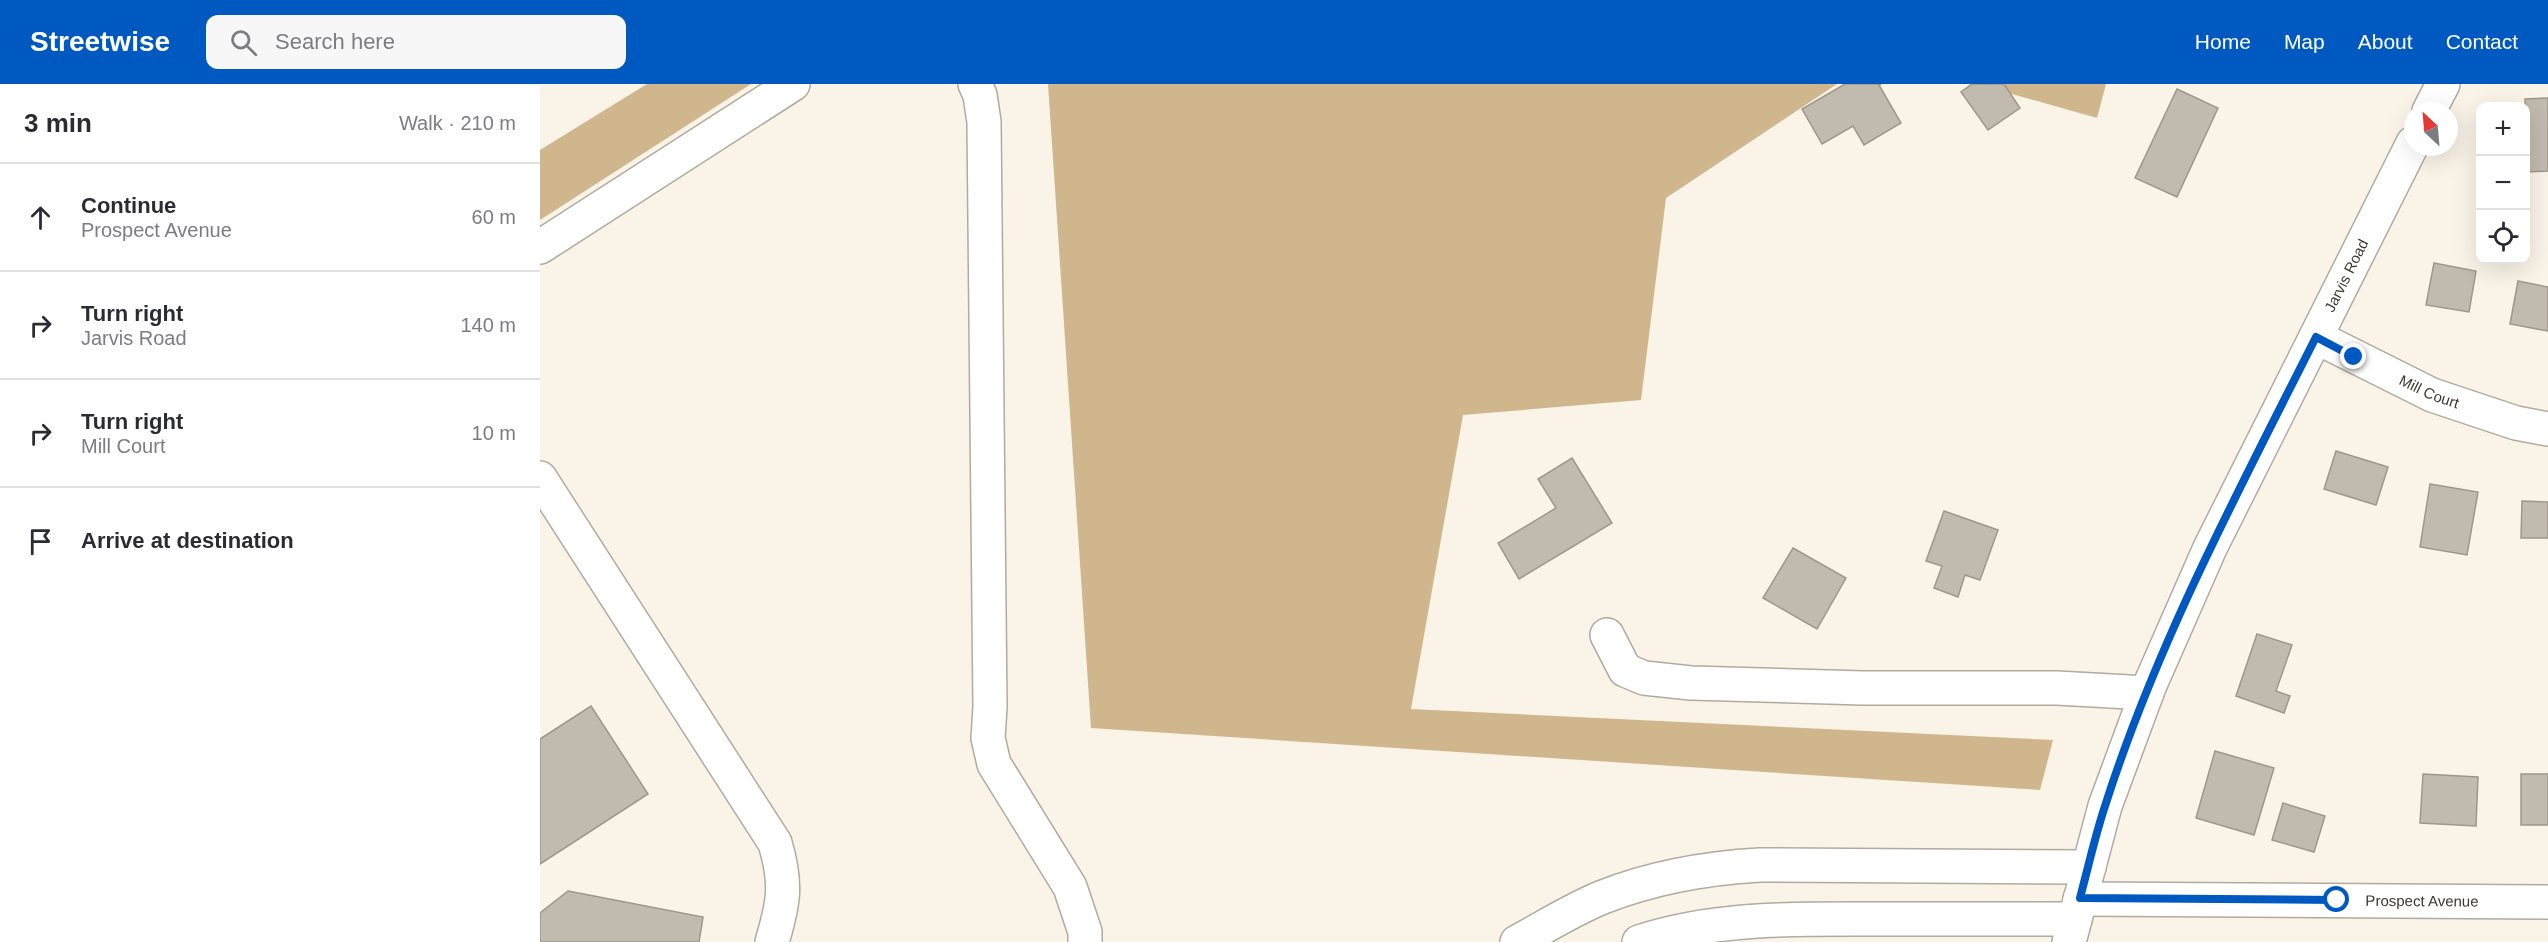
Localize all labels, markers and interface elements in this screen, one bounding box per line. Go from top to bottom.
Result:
search box [206,15,626,69]
text: Streetwise [30,26,170,57]
icon: search [227,26,260,59]
text: Search here [275,29,395,54]
text: Home [2195,30,2251,53]
text: Map [2284,30,2325,53]
text: About [2358,30,2413,53]
text: Contact [2446,30,2518,53]
north arrow [2404,102,2458,156]
map controls [2476,102,2530,264]
button: + [2476,102,2530,156]
text: 3 min [24,108,92,138]
text: Walk · 210 m [399,112,516,134]
button: − [2476,156,2530,210]
text: Continue [81,193,176,218]
icon: ahead [24,201,57,234]
text: 60 m [472,206,516,228]
button: locate [2476,210,2530,264]
text: Prospect Avenue [81,219,232,241]
street label: Jarvis Road [2321,236,2371,315]
text: Turn right [81,301,183,326]
icon: right [24,309,57,342]
text: 140 m [460,314,516,336]
text: Jarvis Road [81,327,187,349]
route end [2340,343,2366,369]
street label: Mill Court [2397,371,2462,412]
text: Turn right [81,409,183,434]
icon: right [24,417,57,450]
text: 10 m [472,422,516,444]
text: Mill Court [81,435,165,457]
icon: arrive [24,525,57,558]
text: Arrive at destination [81,528,294,553]
route start [2323,886,2349,912]
street label: Prospect Avenue [2365,892,2479,910]

